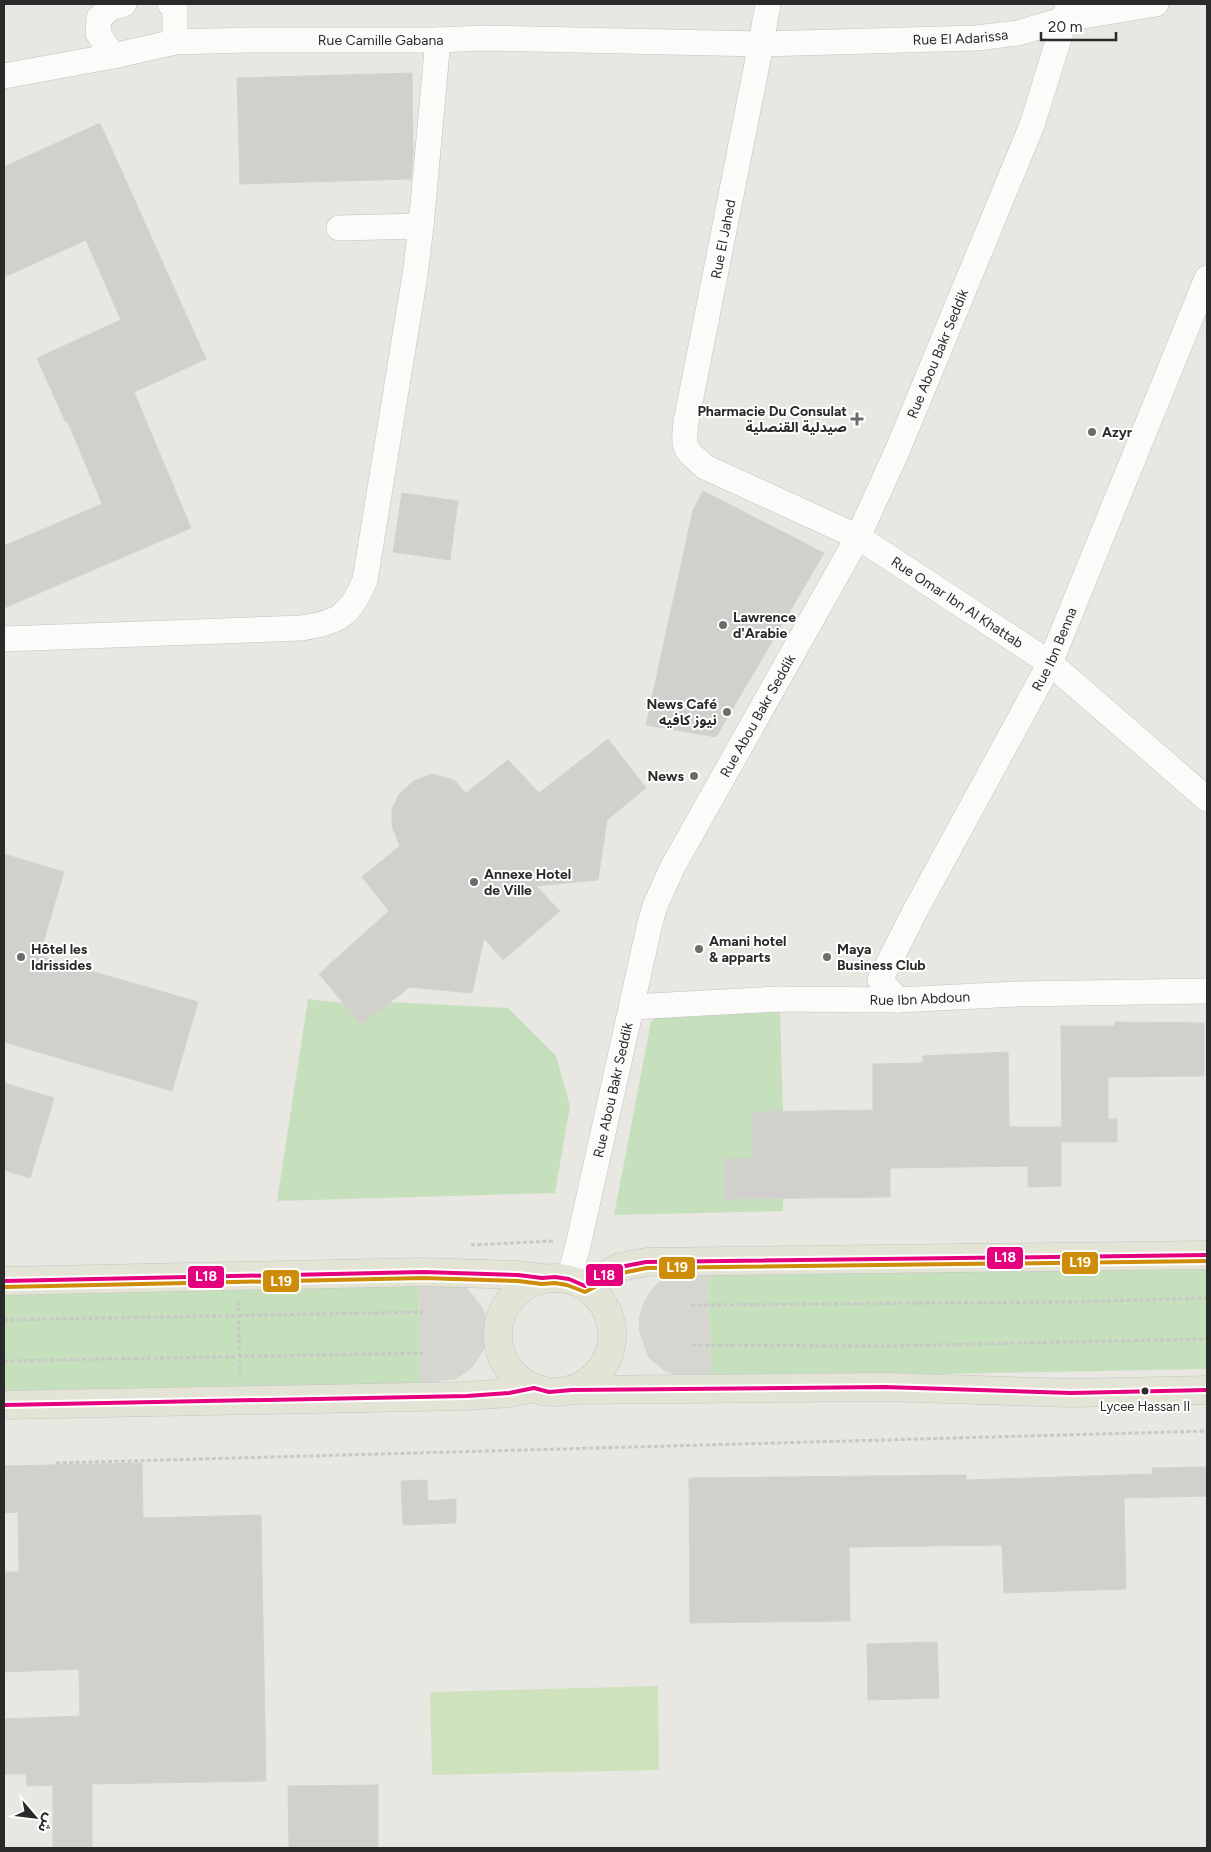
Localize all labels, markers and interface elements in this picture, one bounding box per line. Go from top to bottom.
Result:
scale bar [1041,10,1116,42]
text: 20 m [1048,18,1082,36]
street label: Rue El Adarissa [912,26,1009,49]
street label: Rue Camille Gabana [318,32,444,49]
street label: Rue El Jahed [707,198,740,280]
street label: Rue Abou Bakr Seddik [904,287,972,421]
place label: Pharmacie Du Consulat صيدلية القنصلية [697,403,847,436]
marker: Pharmacie Du Consulat صيدلية القنصلية [851,413,863,425]
place label: Azyr [1102,424,1133,441]
marker: Azyr [1086,426,1098,438]
street label: Rue Omar Ibn Al Khattab [888,553,1026,652]
street label: Rue Ibn Benna [1028,605,1081,694]
place label: Lawrence d'Arabie [733,609,796,642]
marker: Lawrence d'Arabie [717,619,729,631]
street label: Rue Abou Bakr Seddik [717,651,799,781]
place label: News Café نيوز كافيه [646,696,717,729]
marker: News Café نيوز كافيه [721,706,733,718]
place label: News [648,768,684,785]
marker: News [688,770,700,782]
place label: Annexe Hotel de Ville [484,866,571,899]
marker: Annexe Hotel de Ville [468,876,480,888]
place label: Amani hotel & apparts [709,933,786,966]
place label: Hôtel les Idrissides [31,941,92,974]
place label: Maya Business Club [837,941,926,974]
marker: Amani hotel & apparts [693,943,705,955]
marker: Hôtel les Idrissides [15,951,27,963]
marker: Maya Business Club [821,951,833,963]
street label: Rue Ibn Abdoun [869,988,971,1009]
street label: Rue Abou Bakr Seddik [590,1021,637,1159]
line badge: L18 [986,1246,1024,1270]
text: L18 [994,1249,1016,1266]
line badge: L19 [1061,1251,1099,1275]
text: L19 [1069,1254,1091,1271]
line badge: L19 [658,1256,696,1280]
text: L19 [666,1259,688,1276]
line badge: L18 [585,1263,624,1287]
line badge: L18 [187,1265,225,1289]
text: L18 [593,1267,615,1284]
text: L18 [195,1268,217,1285]
line badge: L19 [262,1269,300,1293]
text: L19 [270,1273,292,1290]
marker: Lycee Hassan II [1140,1386,1150,1396]
place label: Lycee Hassan II [1100,1399,1190,1414]
north arrow [10,1792,60,1842]
text: ش [34,1810,58,1835]

